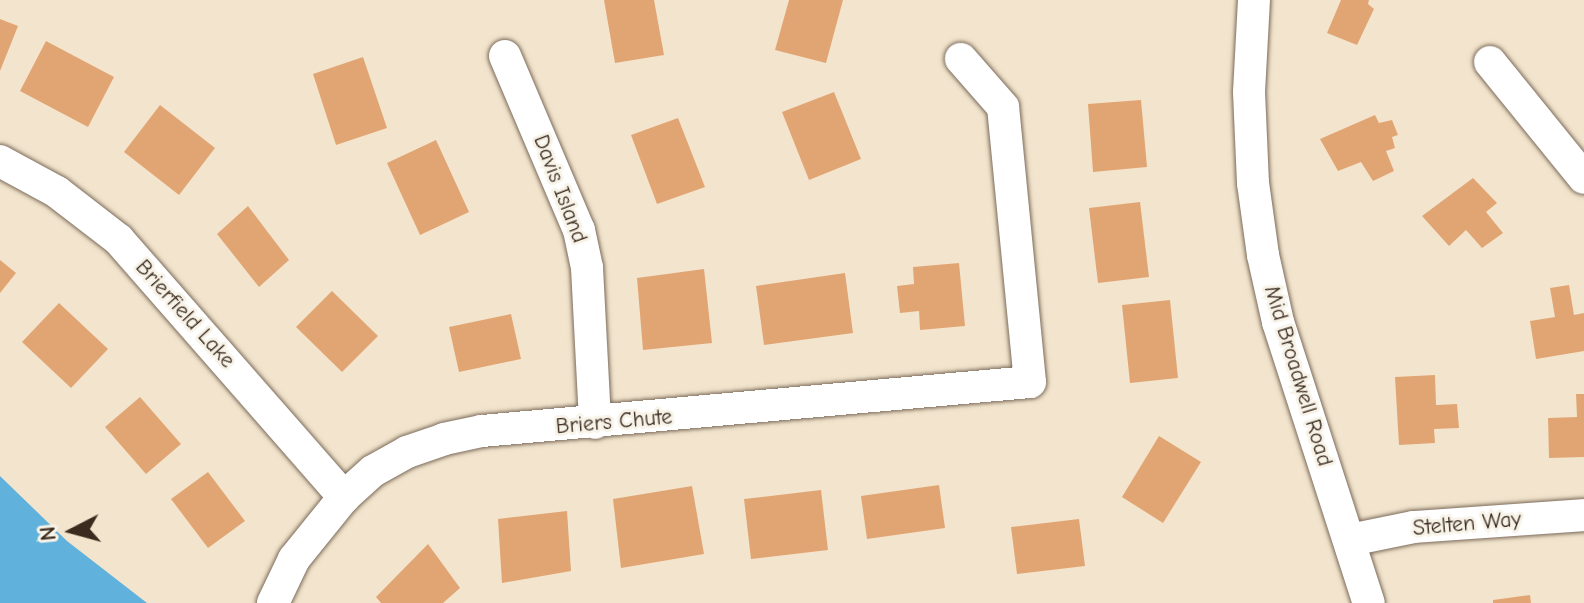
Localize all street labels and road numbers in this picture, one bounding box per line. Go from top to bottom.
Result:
street label: Davis Island [527,131,593,247]
street label: Brierfield Lake [130,255,240,373]
street label: Mid Broadwell Road [1258,283,1338,469]
street label: Briers Chute [555,404,673,440]
street label: Stelten Way [1412,506,1522,542]

